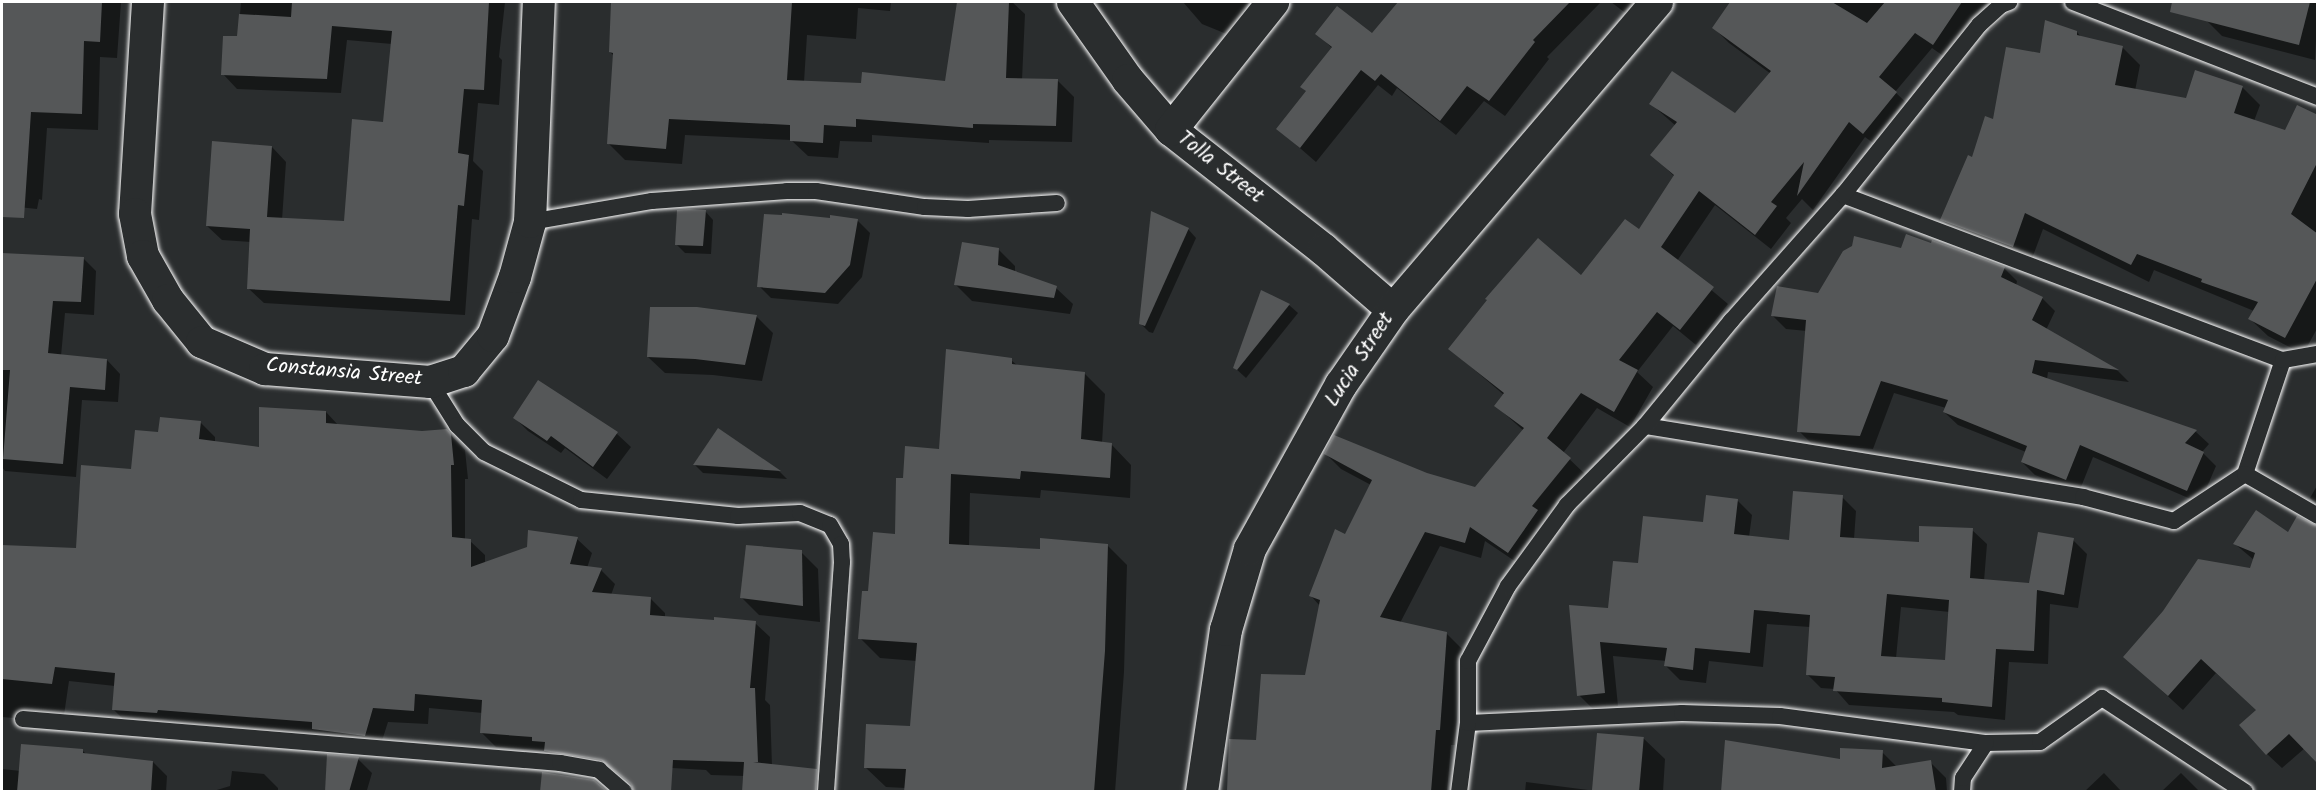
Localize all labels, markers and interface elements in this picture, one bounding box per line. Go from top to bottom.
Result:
street label: Tolla Street [1172,126,1268,210]
street label: Lucia Street [1320,308,1400,412]
street label: Constansia Street [265,354,423,392]

